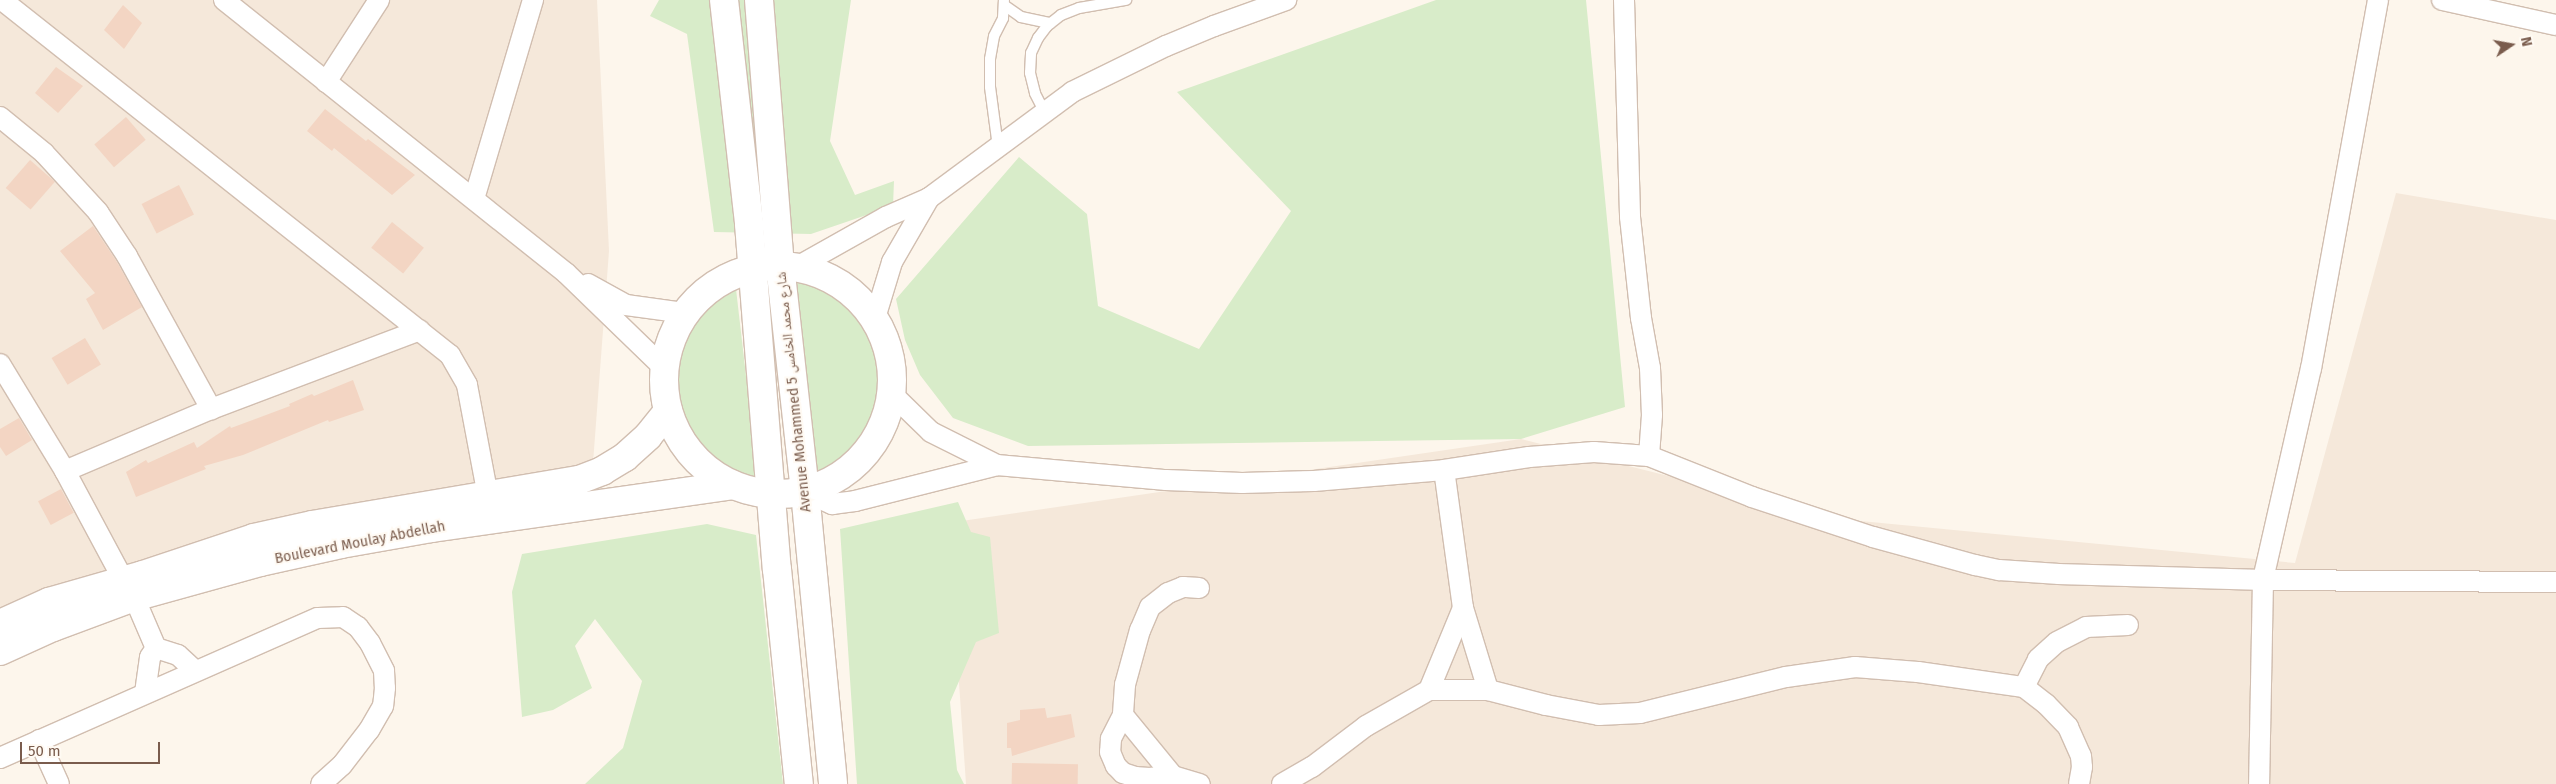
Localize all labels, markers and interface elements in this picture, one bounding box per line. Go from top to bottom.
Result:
north arrow [2486,20,2536,70]
text: N [2517,35,2535,48]
street label: Avenue Mohammed 5 شارع محمد الخامس [773,271,815,513]
street label: Boulevard Moulay Abdellah [273,518,447,568]
scale bar [22,732,162,764]
text: 50 m [28,742,61,760]

